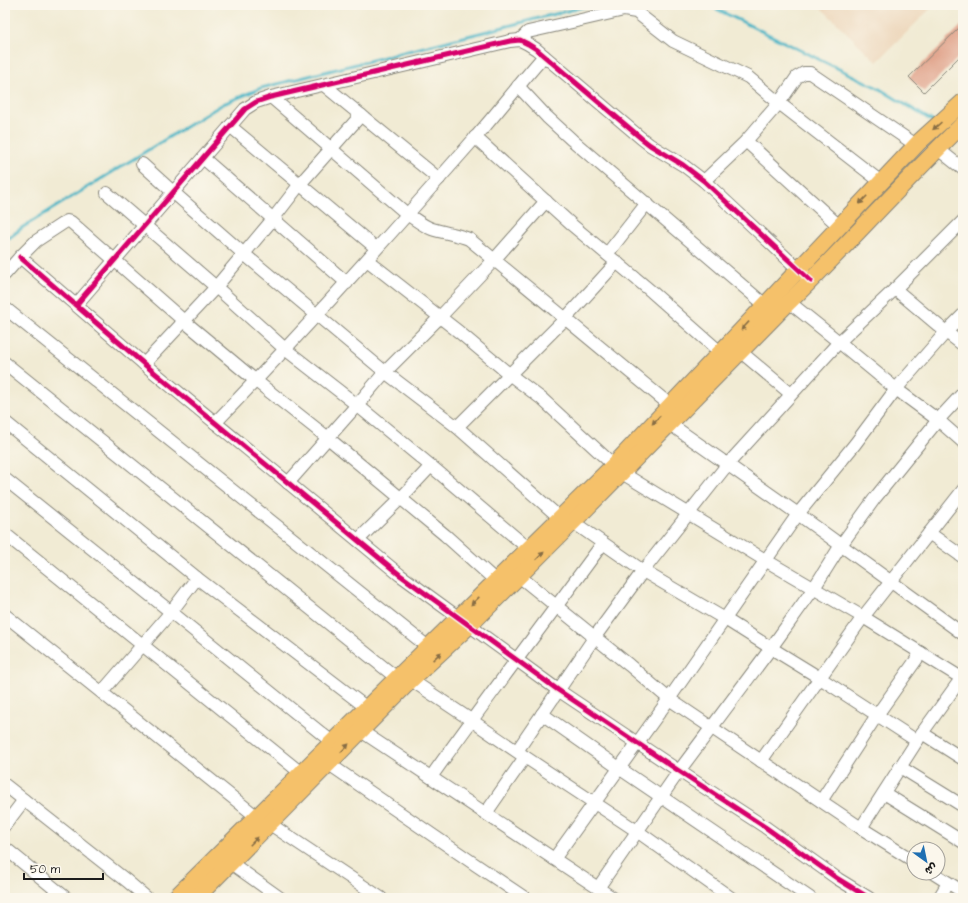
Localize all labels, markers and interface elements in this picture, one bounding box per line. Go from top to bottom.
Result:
one-way arrow [932,121,942,130]
one-way arrow [859,195,868,206]
one-way arrow [741,320,750,331]
one-way arrow [651,415,661,425]
one-way arrow [535,551,545,561]
one-way arrow [470,596,480,606]
one-way arrow [432,651,442,661]
one-way arrow [340,743,350,753]
one-way arrow [249,836,258,846]
north arrow [906,841,946,881]
scale bar [24,855,103,881]
text: ش [922,859,940,879]
text: 50 m [30,861,61,878]

